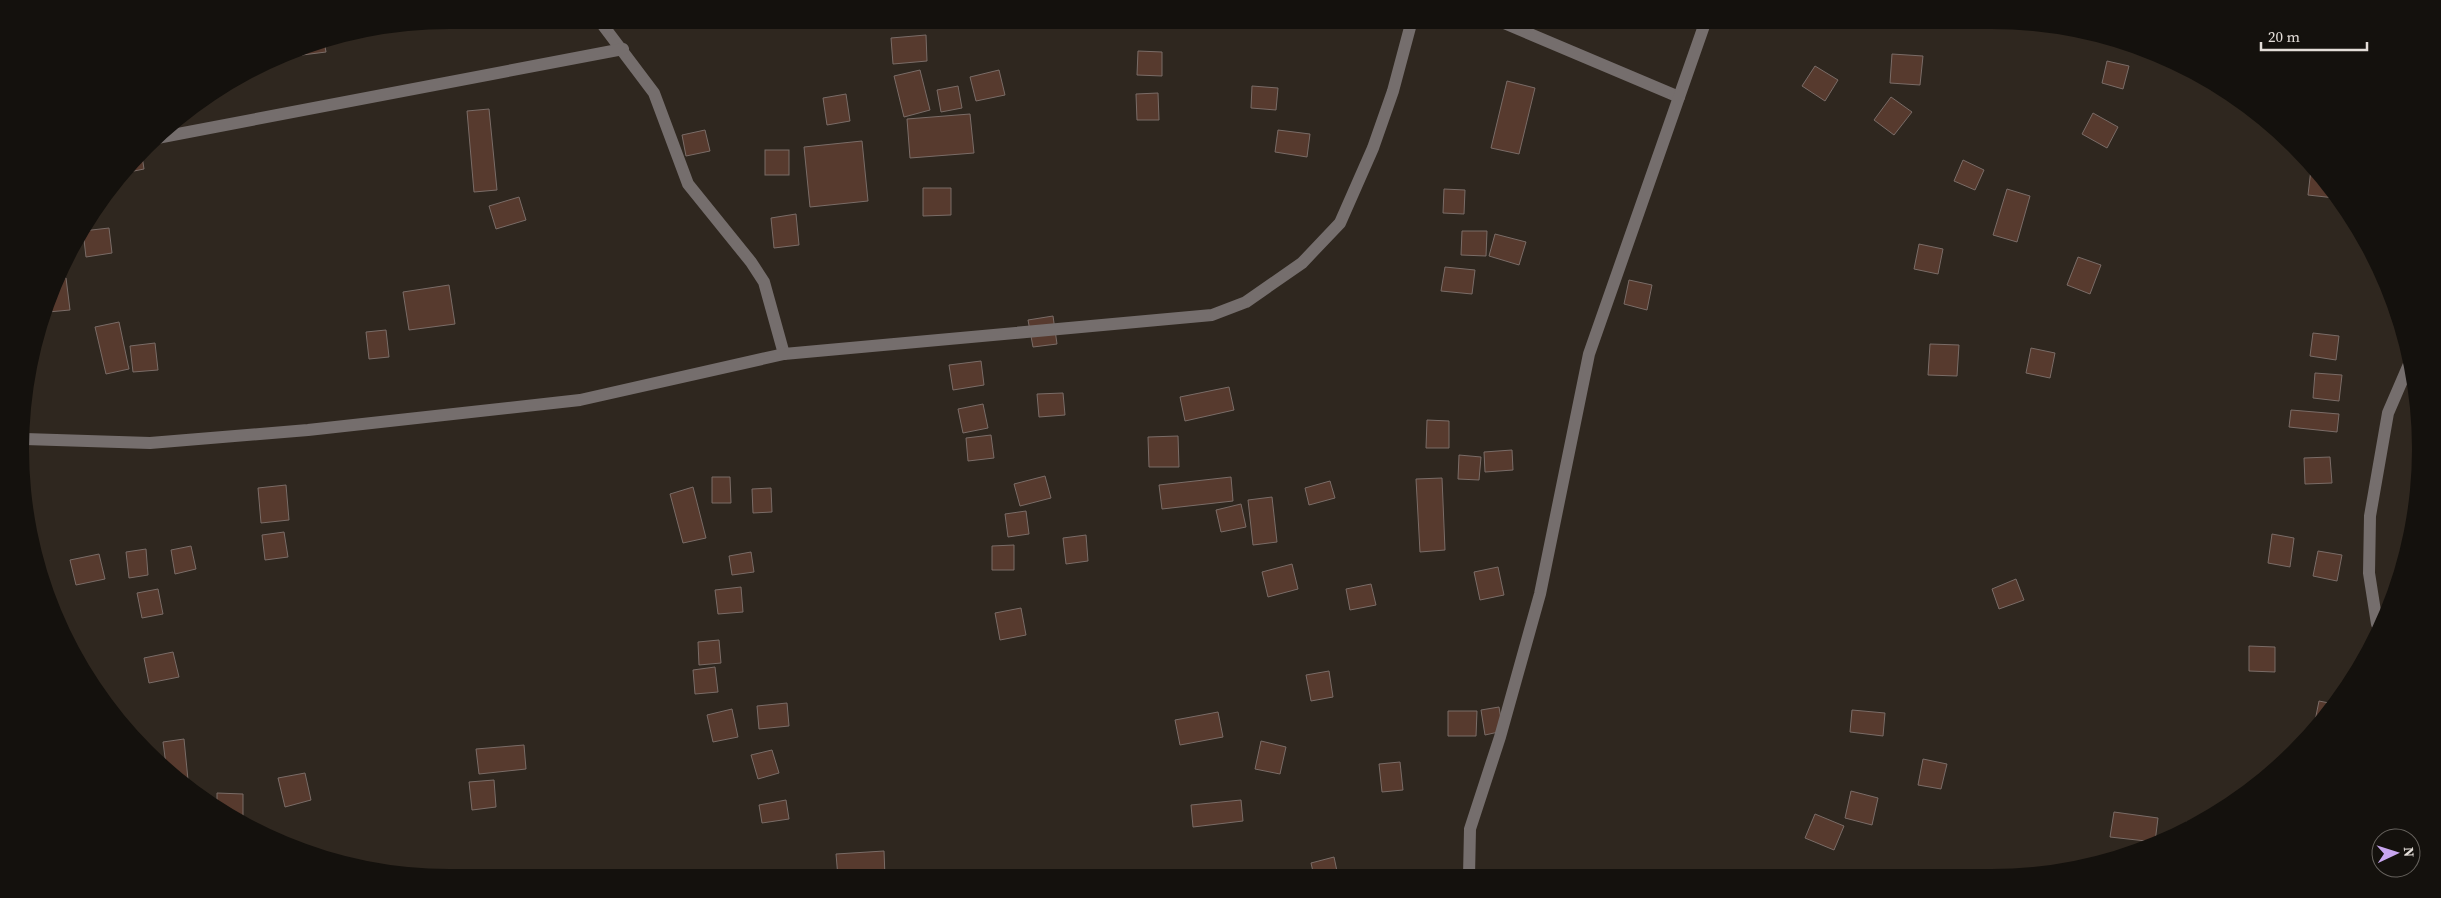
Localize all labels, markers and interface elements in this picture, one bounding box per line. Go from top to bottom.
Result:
scale bar [2261,20,2367,52]
text: 20 m [2268,26,2300,47]
north arrow [2371,828,2421,878]
text: N [2399,846,2419,858]

